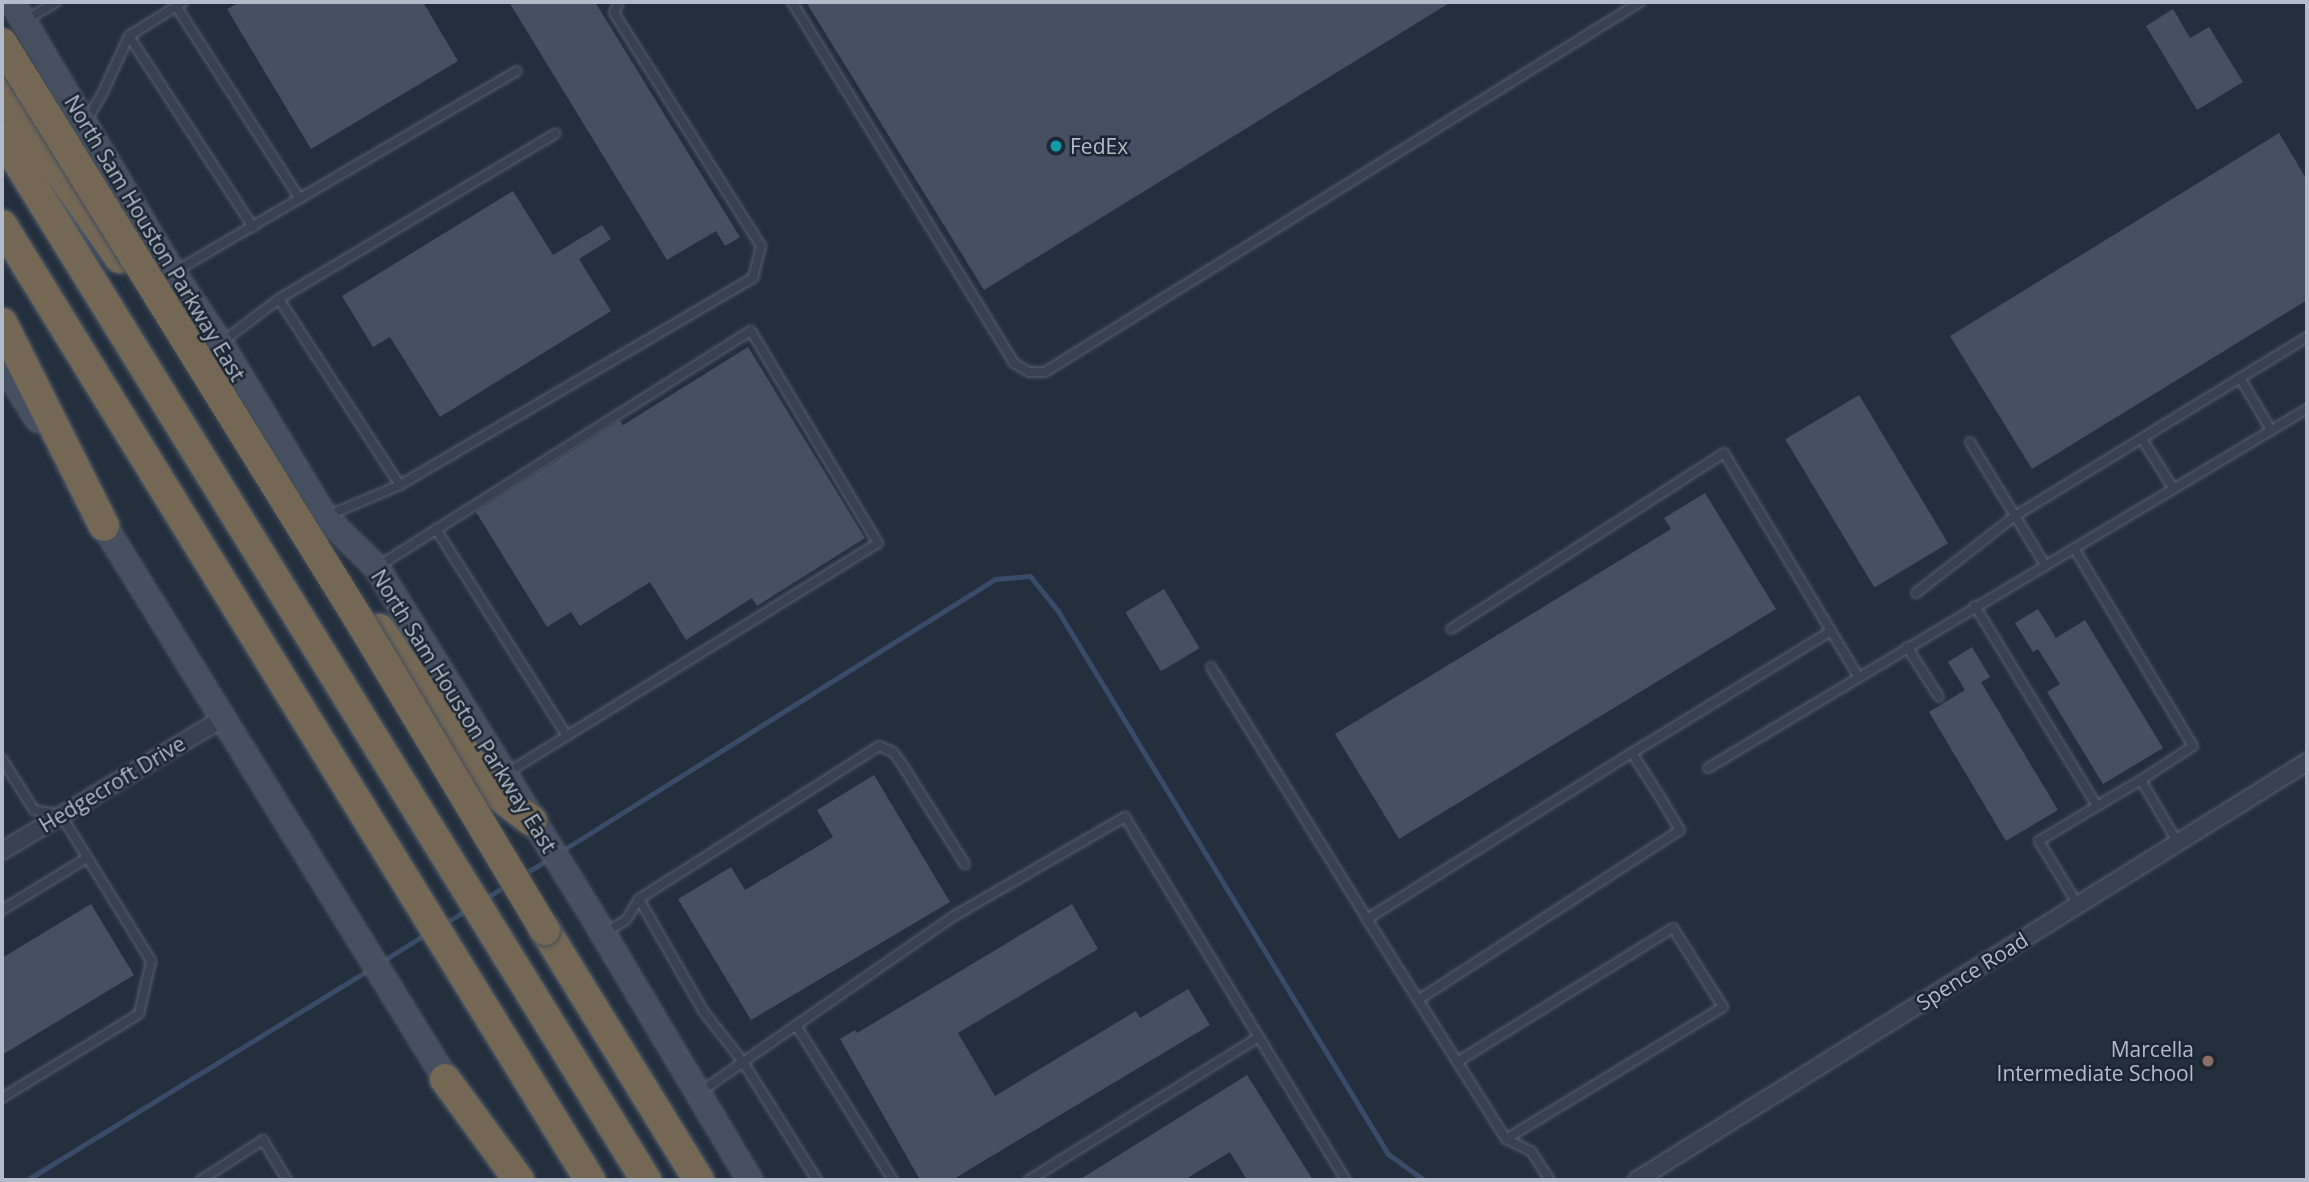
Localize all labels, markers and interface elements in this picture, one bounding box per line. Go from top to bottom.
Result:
street label: North Sam Houston Parkway East [59,90,251,386]
place label: FedEx [1070,133,1128,159]
marker: FedEx [1048,138,1064,154]
street label: North Sam Houston Parkway East [366,565,562,857]
street label: Hedgecroft Drive [34,730,190,838]
street label: Spence Road [1912,927,2032,1015]
place label: Marcella Intermediate School [1997,1036,2194,1086]
marker: Marcella Intermediate School [2200,1053,2216,1069]

